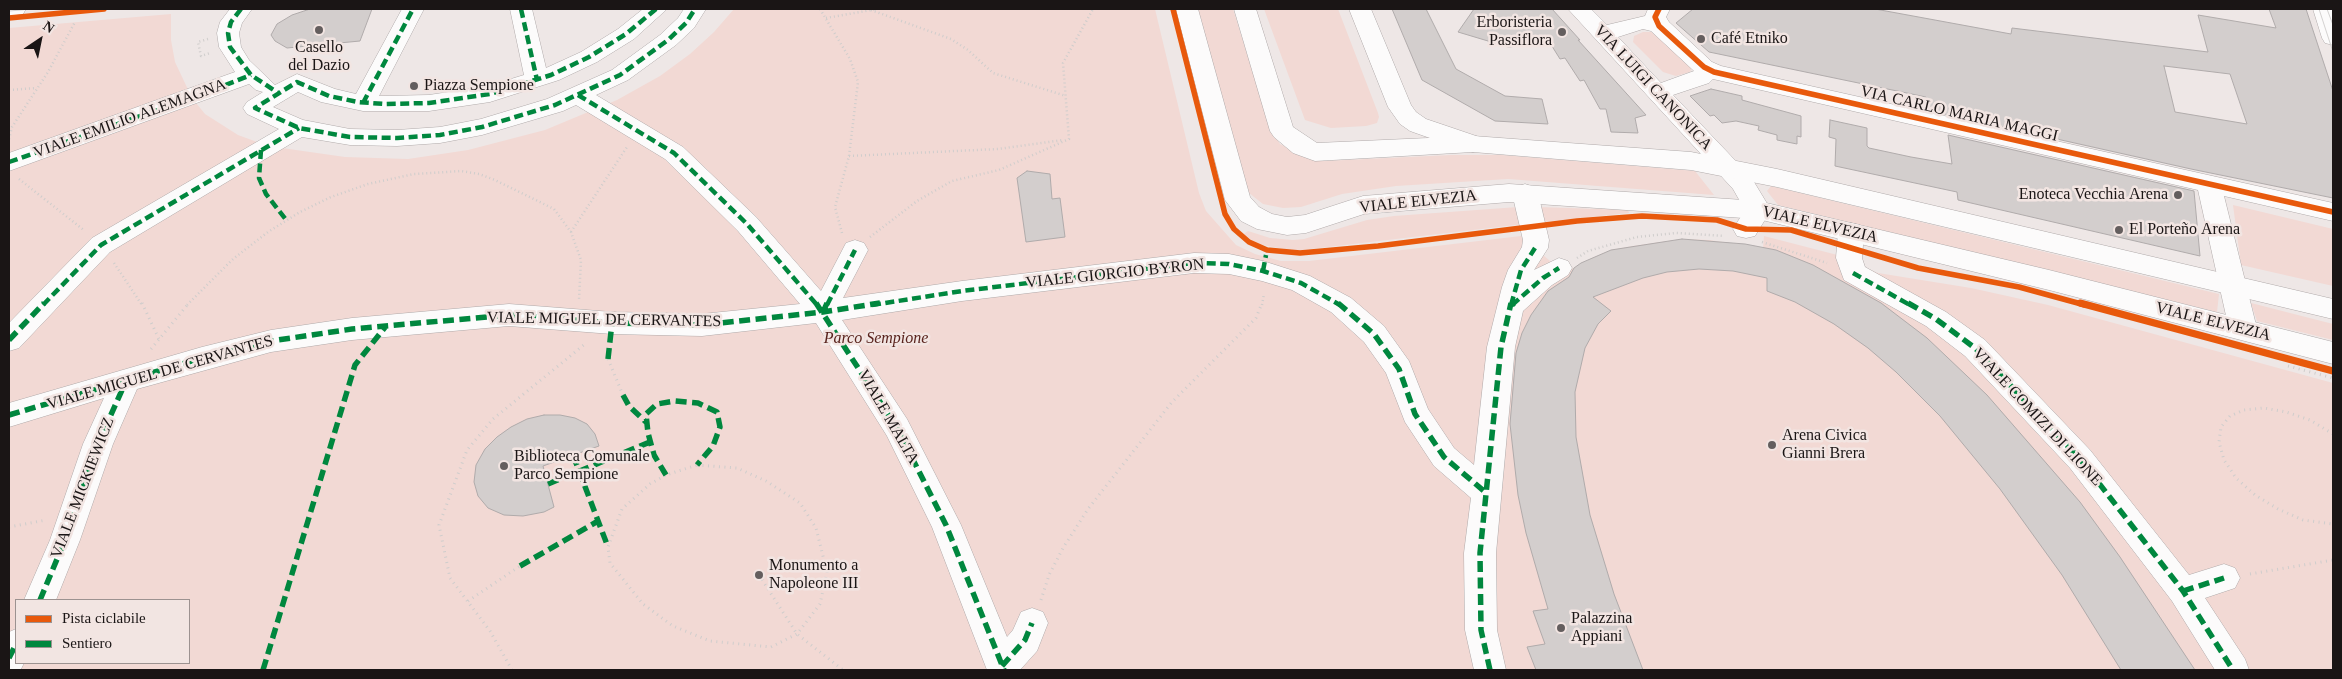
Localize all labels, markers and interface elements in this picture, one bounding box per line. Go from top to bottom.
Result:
place label: Erboristeria Passiflora [1476,13,1552,51]
north arrow [15,15,65,65]
text: N [40,18,57,36]
street label: VIA LUIGI CANONICA [1590,21,1716,155]
marker: Casello del Dazio [313,24,325,36]
marker: Erboristeria Passiflora [1556,26,1568,38]
place label: Café Etniko [1711,29,1788,49]
marker: Café Etniko [1695,33,1707,45]
place label: Casello del Dazio [288,38,350,76]
street label: VIALE EMILIO ALEMAGNA [31,75,229,163]
place label: Piazza Sempione [424,76,534,96]
marker: Piazza Sempione [408,80,420,92]
street label: VIA CARLO MARIA MAGGI [1858,82,2060,146]
place label: Enoteca Vecchia Arena [2019,185,2168,205]
street label: VIALE ELVEZIA [1358,186,1478,218]
marker: Enoteca Vecchia Arena [2172,189,2184,201]
street label: VIALE ELVEZIA [1760,202,1880,248]
place label: El Porteño Arena [2129,220,2240,240]
marker: El Porteño Arena [2113,224,2125,236]
street label: VIALE GIORGIO BYRON [1025,255,1205,293]
street label: VIALE ELVEZIA [2153,298,2273,346]
street label: VIALE MIGUEL DE CERVANTES [487,308,721,332]
park label: Parco Sempione [824,329,928,349]
street label: VIALE MIGUEL DE CERVANTES [45,331,275,415]
street label: VIALE COMIZI DI LIONE [1968,344,2106,490]
street label: VIALE MALTA [853,366,923,468]
street label: VIALE MICKIEWICZ [47,415,119,561]
place label: Arena Civica Gianni Brera [1782,426,1867,464]
marker: Arena Civica Gianni Brera [1766,439,1778,451]
place label: Biblioteca Comunale Parco Sempione [514,447,650,485]
marker: Biblioteca Comunale Parco Sempione [498,460,510,472]
place label: Monumento a Napoleone III [769,556,858,594]
marker: Monumento a Napoleone III [753,569,765,581]
legend [15,599,190,664]
place label: Palazzina Appiani [1571,609,1632,647]
text: Pista ciclabile [62,610,146,626]
marker: Palazzina Appiani [1555,622,1567,634]
text: Sentiero [62,635,112,651]

